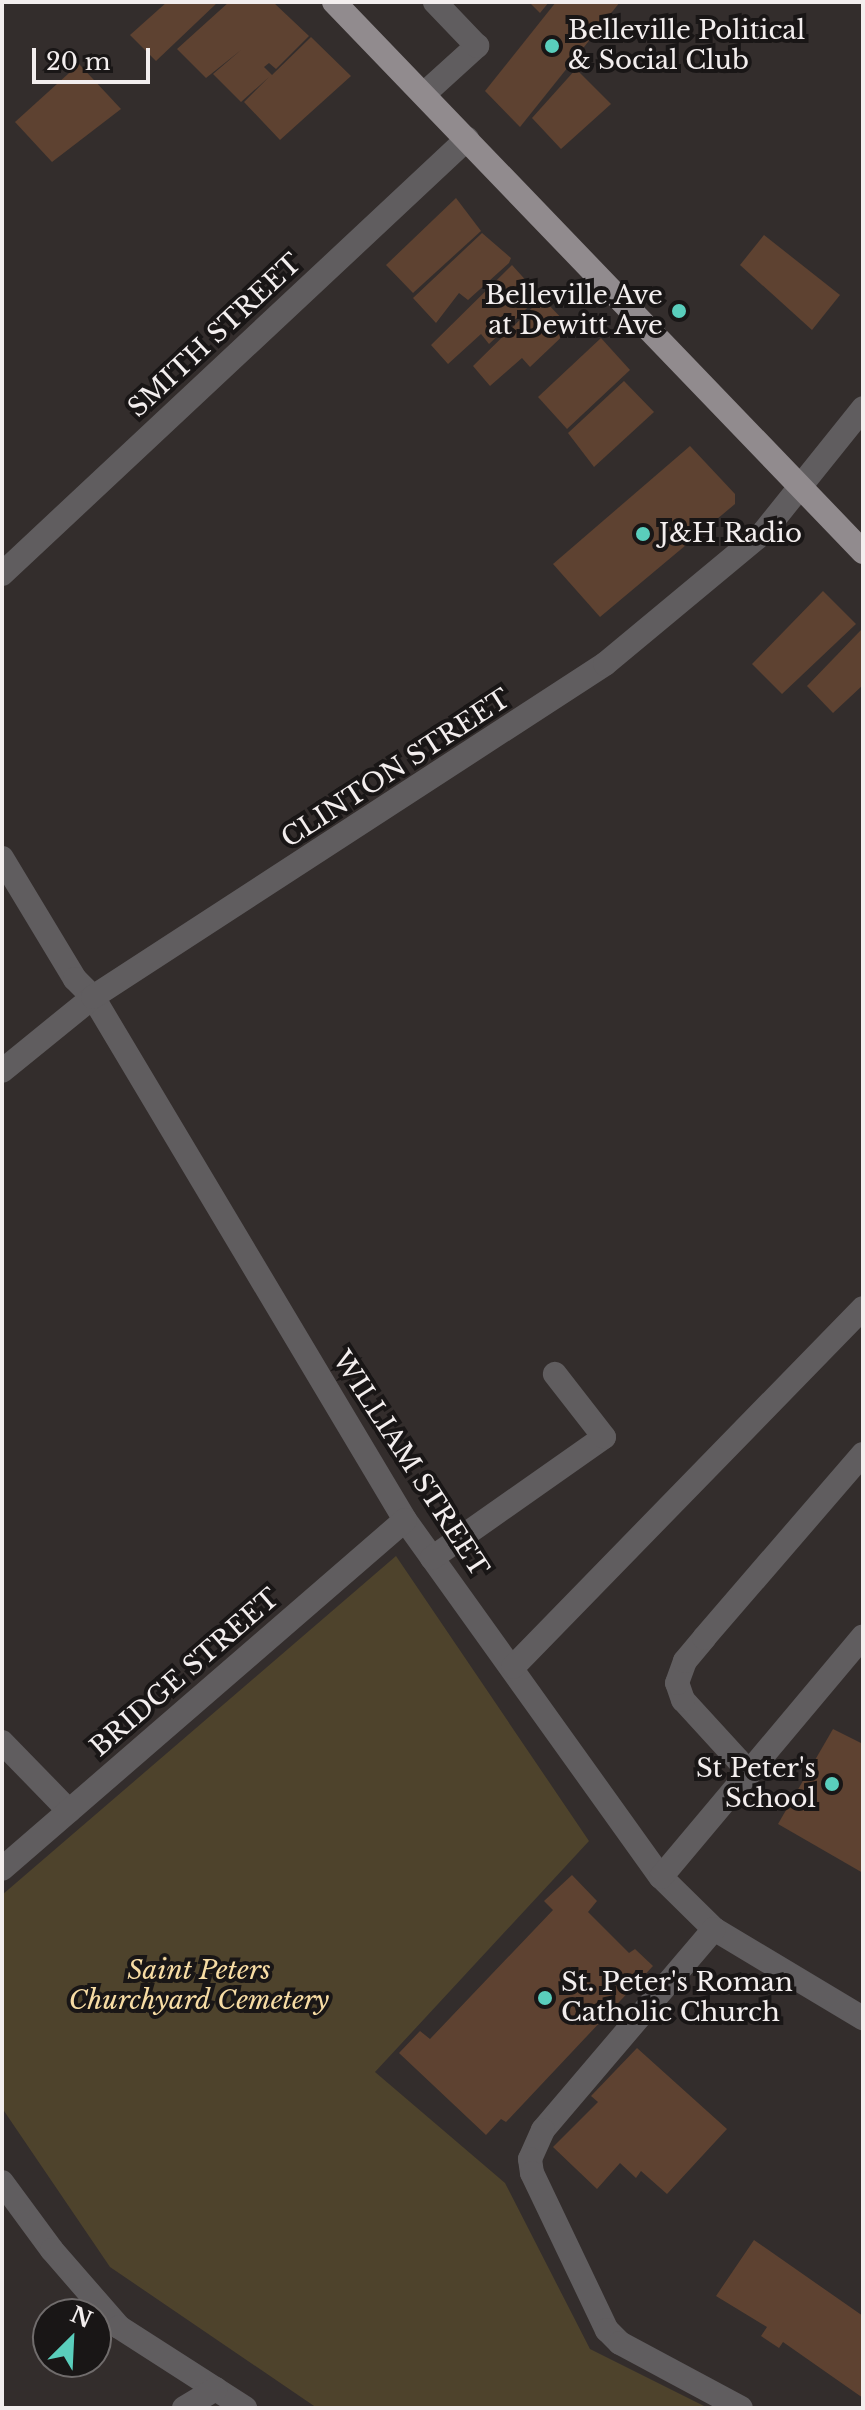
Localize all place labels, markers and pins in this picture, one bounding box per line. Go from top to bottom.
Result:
place label: Belleville Political & Social Club [568,15,805,76]
marker: Belleville Political & Social Club [543,37,561,55]
place label: Belleville Ave at Dewitt Ave [484,280,663,342]
marker: Belleville Ave at Dewitt Ave [670,302,688,320]
place label: J&H Radio [659,518,802,550]
marker: J&H Radio [634,525,652,543]
place label: St Peter's School [696,1753,816,1814]
marker: St Peter's School [823,1775,841,1793]
place label: St. Peter's Roman Catholic Church [561,1967,793,2028]
marker: St. Peter's Roman Catholic Church [536,1989,554,2007]

